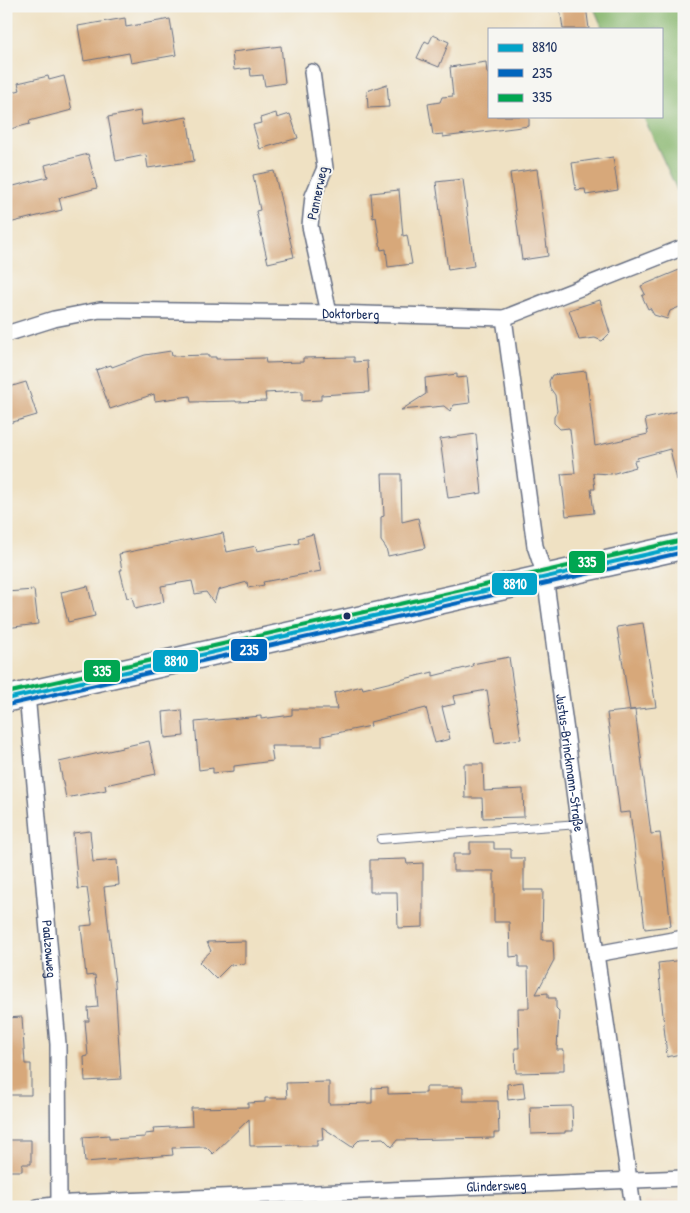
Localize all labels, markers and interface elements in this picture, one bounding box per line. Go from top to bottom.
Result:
legend [488,28,662,118]
text: 8810 [532,36,557,57]
text: 235 [532,62,553,83]
text: 335 [532,86,552,107]
street label: Pannerweg [302,164,332,222]
street label: Doktorberg [322,303,380,324]
line badge: 335 [568,550,606,574]
text: 335 [578,552,596,571]
line badge: 8810 [491,572,538,596]
text: 8810 [503,574,527,593]
unlabelled marker [342,611,352,621]
line badge: 235 [230,638,268,662]
text: 235 [240,640,258,659]
line badge: 8810 [152,649,199,673]
text: 8810 [164,651,188,670]
line badge: 335 [83,659,121,683]
text: 335 [93,661,111,680]
street label: Justus-Brinckmann-Straße [552,692,589,833]
street label: Paalzowweg [38,919,62,979]
street label: Glindersweg [466,1174,527,1196]

